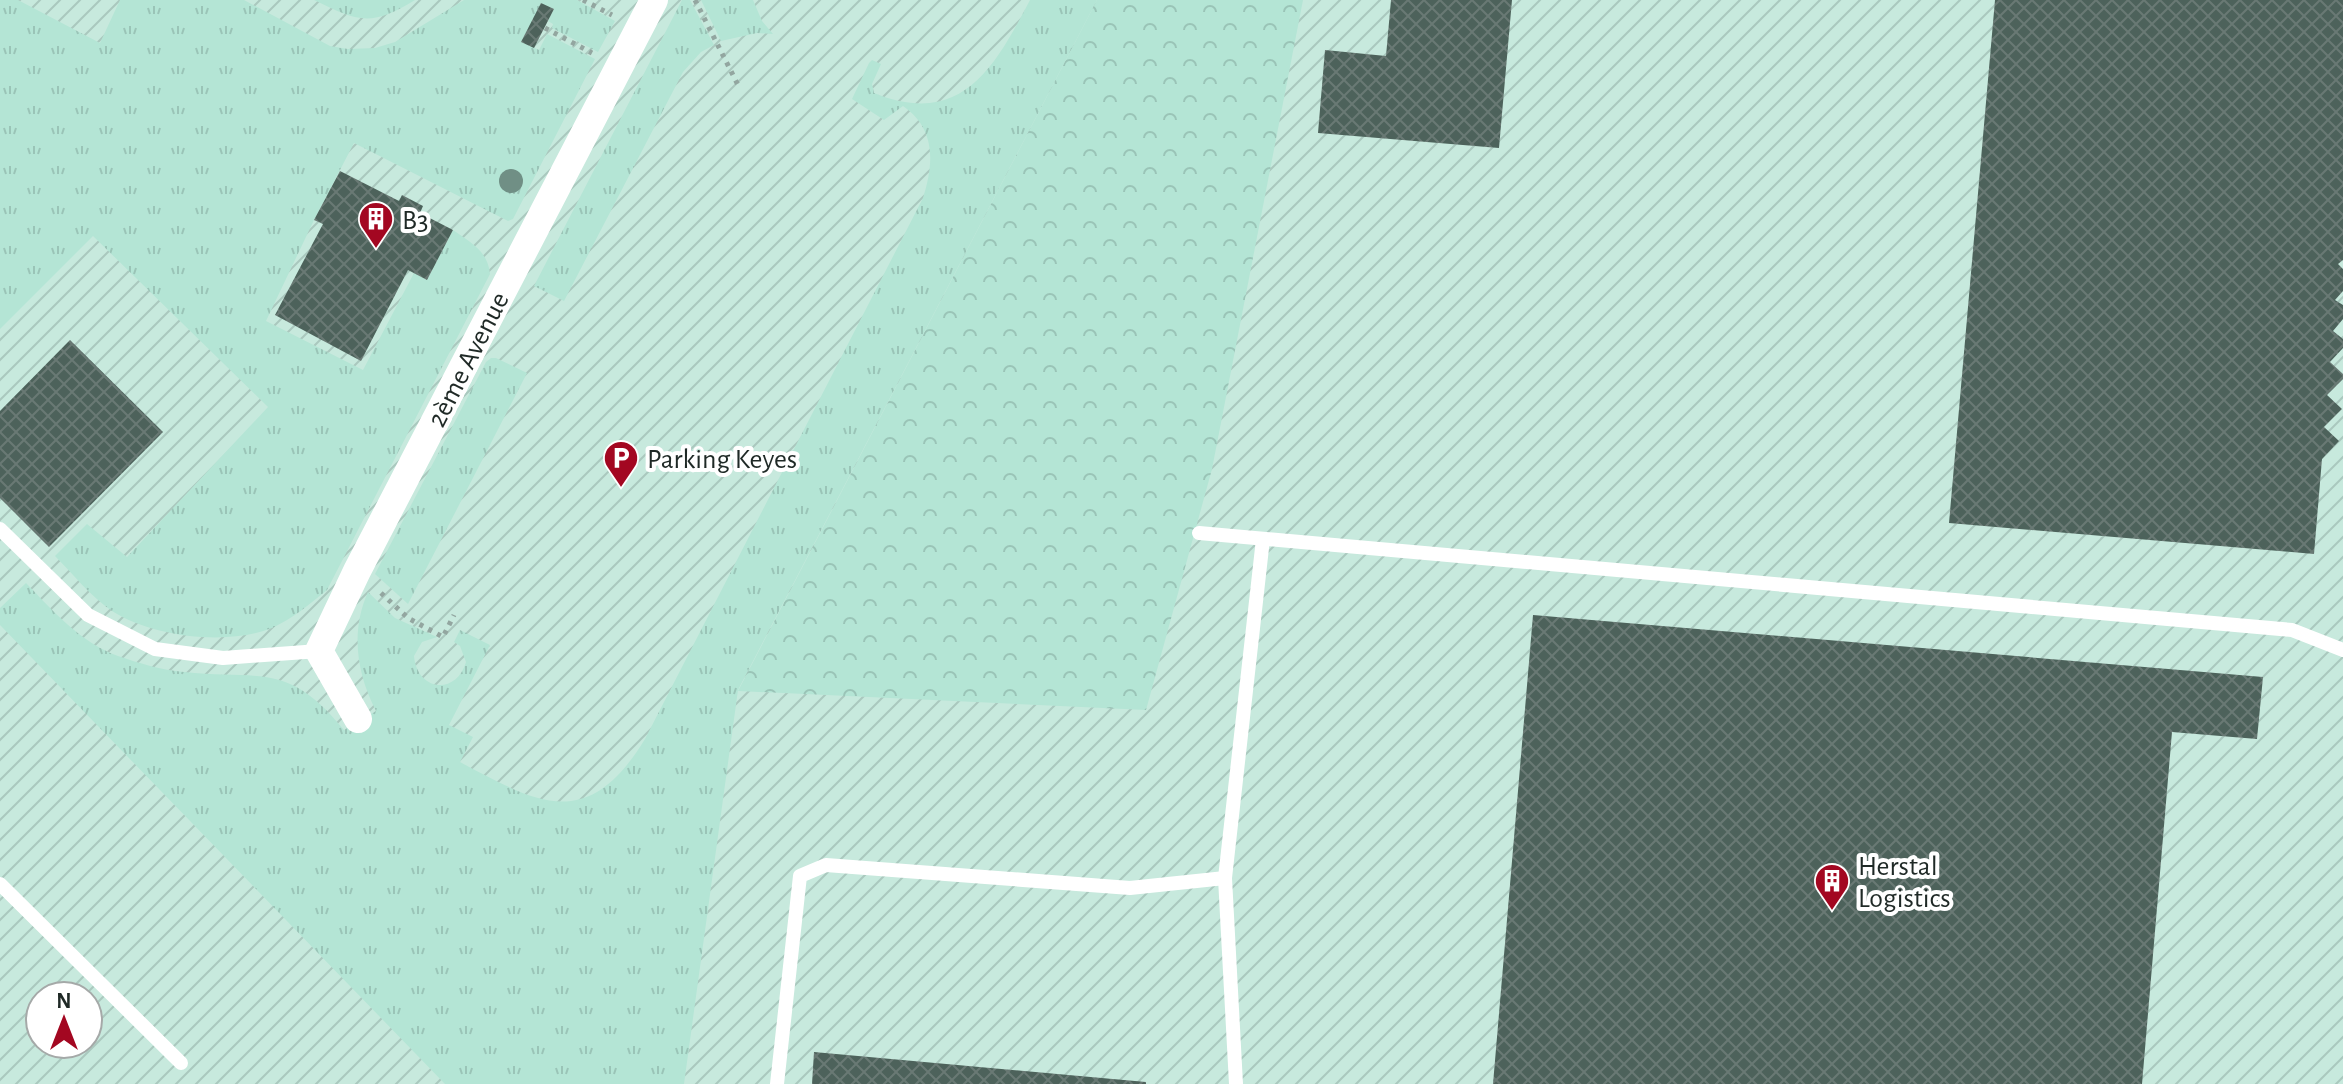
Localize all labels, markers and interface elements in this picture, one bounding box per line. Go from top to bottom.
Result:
building icon: B3 [357,200,395,250]
place label: B3 [402,207,429,235]
street label: 2ème Avenue [423,288,515,432]
parking icon: Parking Keyes [602,439,640,489]
place label: Parking Keyes [647,446,797,474]
place label: Herstal Logistics [1858,853,1951,913]
building icon: Herstal Logistics [1813,862,1851,912]
north arrow [24,980,104,1060]
text: N [56,990,72,1012]

